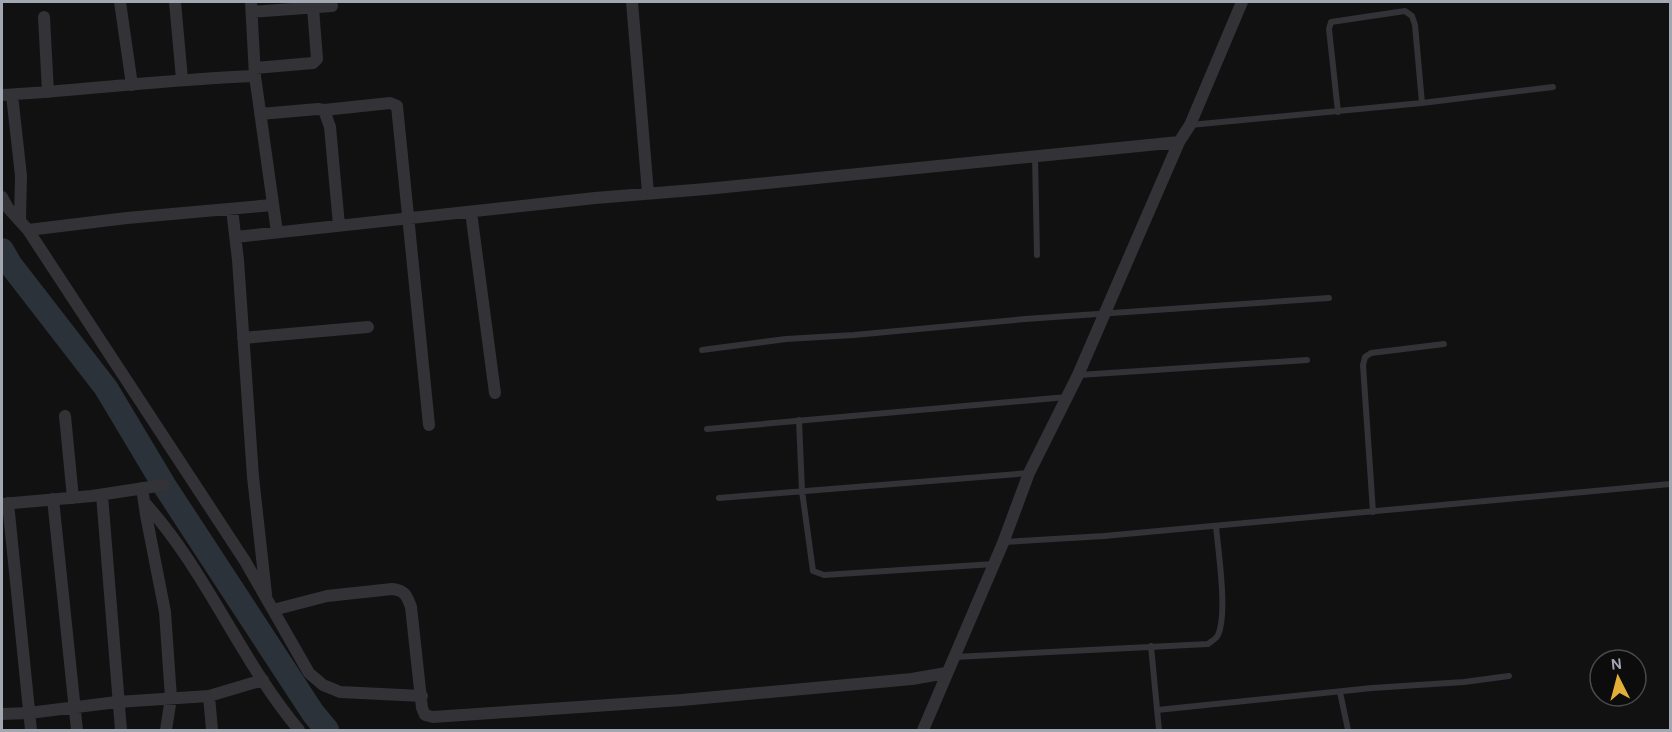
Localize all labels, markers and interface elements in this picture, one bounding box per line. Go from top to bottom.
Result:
north arrow [1588,648,1648,708]
text: N [1610,654,1623,674]

